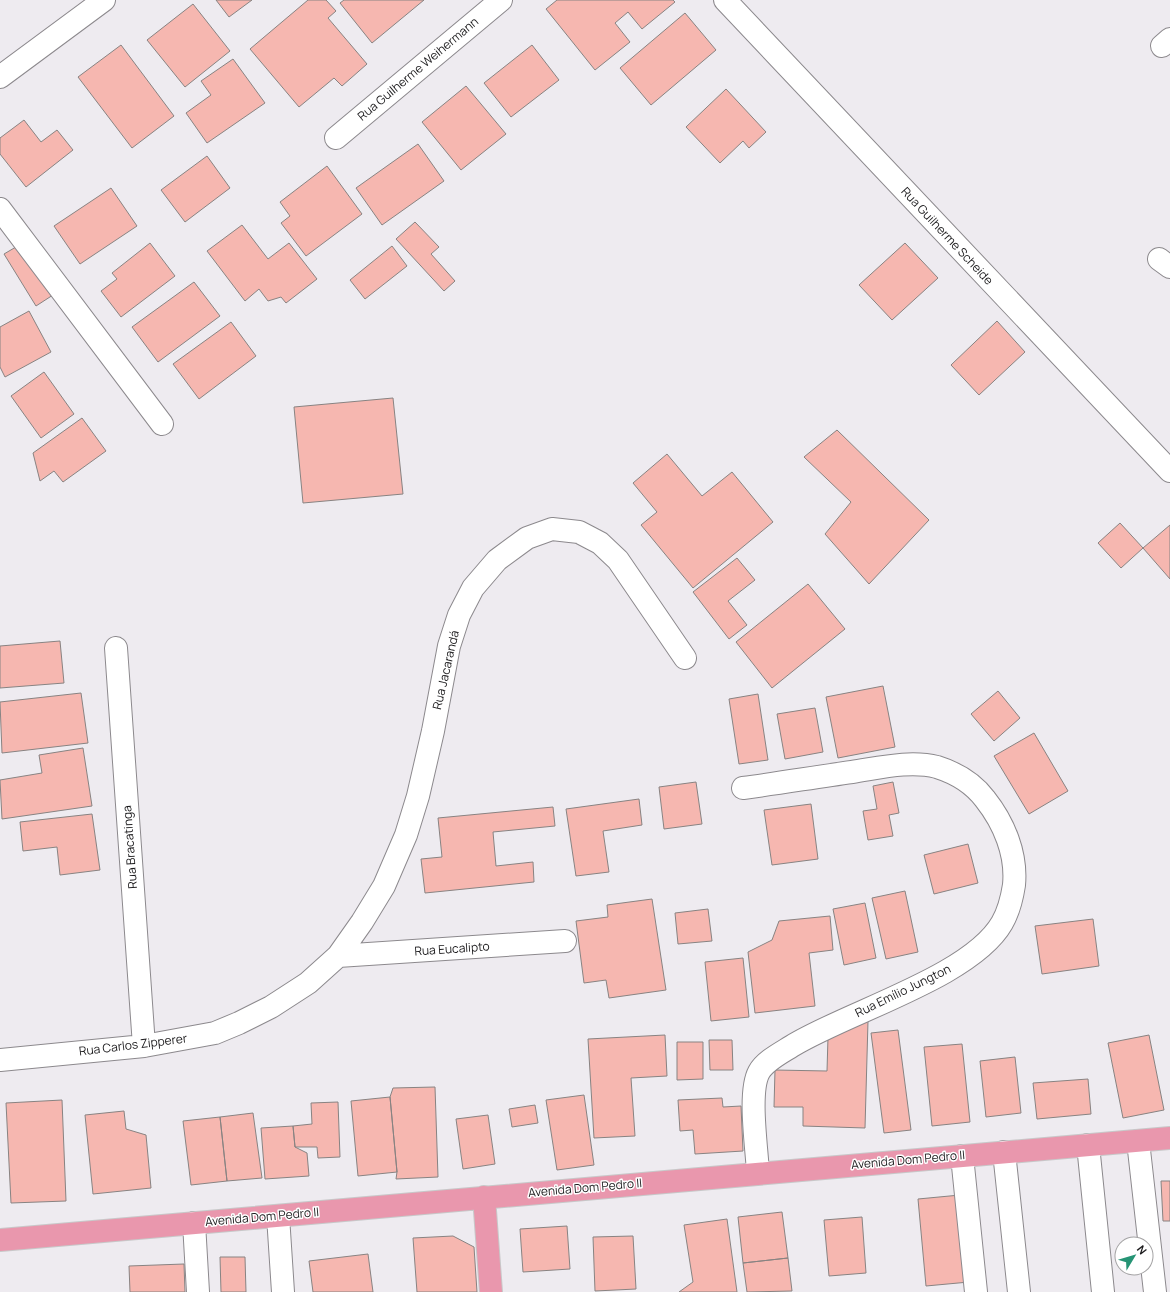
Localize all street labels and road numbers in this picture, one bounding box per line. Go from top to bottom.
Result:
street label: Rua Guilherme Weihermann [354,13,482,124]
street label: Rua Guilherme Scheide [897,183,997,288]
street label: Rua Jacarandá [428,629,463,711]
street label: Rua Bracatinga [118,805,141,889]
street label: Rua Eucalipto [414,937,490,960]
street label: Rua Emílio Jungton [852,960,953,1021]
street label: Rua Carlos Zipperer [78,1029,189,1060]
street label: Avenida Dom Pedro II [850,1146,966,1173]
street label: Avenida Dom Pedro II [527,1174,643,1201]
street label: Avenida Dom Pedro II [204,1203,320,1230]

